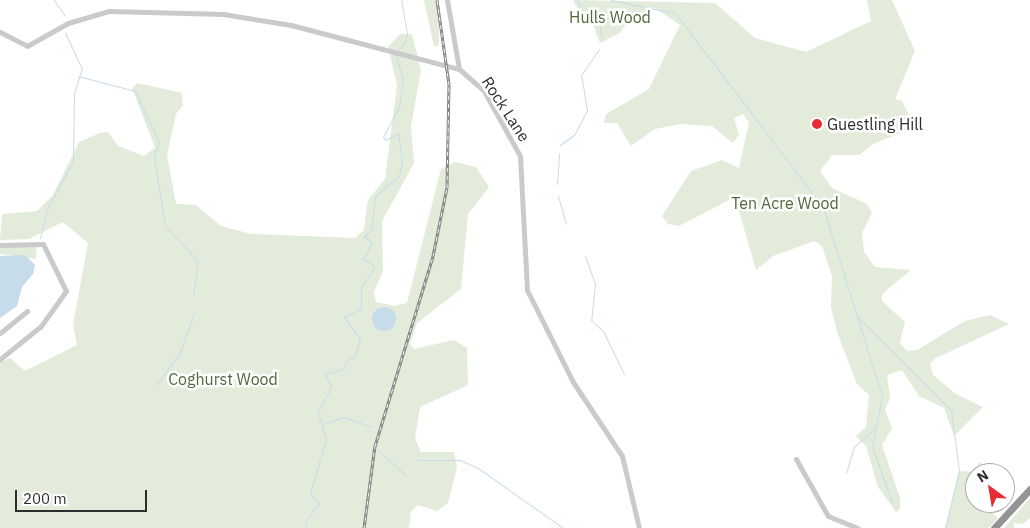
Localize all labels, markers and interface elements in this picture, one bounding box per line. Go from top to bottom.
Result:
park label: Hulls Wood [569,7,651,27]
street label: Rock Lane [478,73,534,145]
place label: Guestling Hill [827,114,923,134]
marker: Guestling Hill [811,118,823,130]
park label: Ten Acre Wood [731,193,839,213]
park label: Coghurst Wood [168,369,278,389]
north arrow [965,463,1015,513]
text: N [974,466,992,486]
scale bar [18,480,150,512]
text: 200 m [23,489,67,508]

